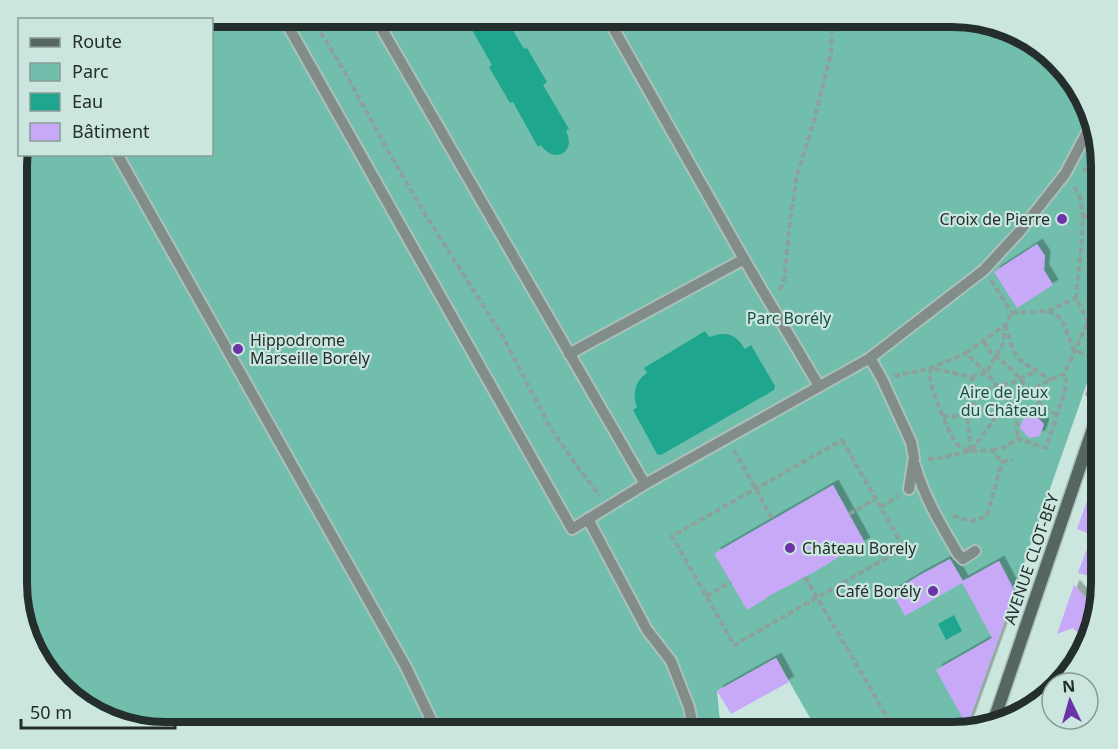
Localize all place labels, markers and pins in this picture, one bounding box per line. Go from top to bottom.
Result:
place label: Croix de Pierre [939,208,1050,230]
marker: Croix de Pierre [1055,212,1069,226]
place label: Hippodrome Marseille Borély [250,329,371,369]
marker: Hippodrome Marseille Borély [231,342,245,356]
place label: Château Borely [802,537,917,559]
marker: Château Borely [783,541,797,555]
place label: Café Borély [836,580,922,602]
marker: Café Borély [926,584,940,598]

